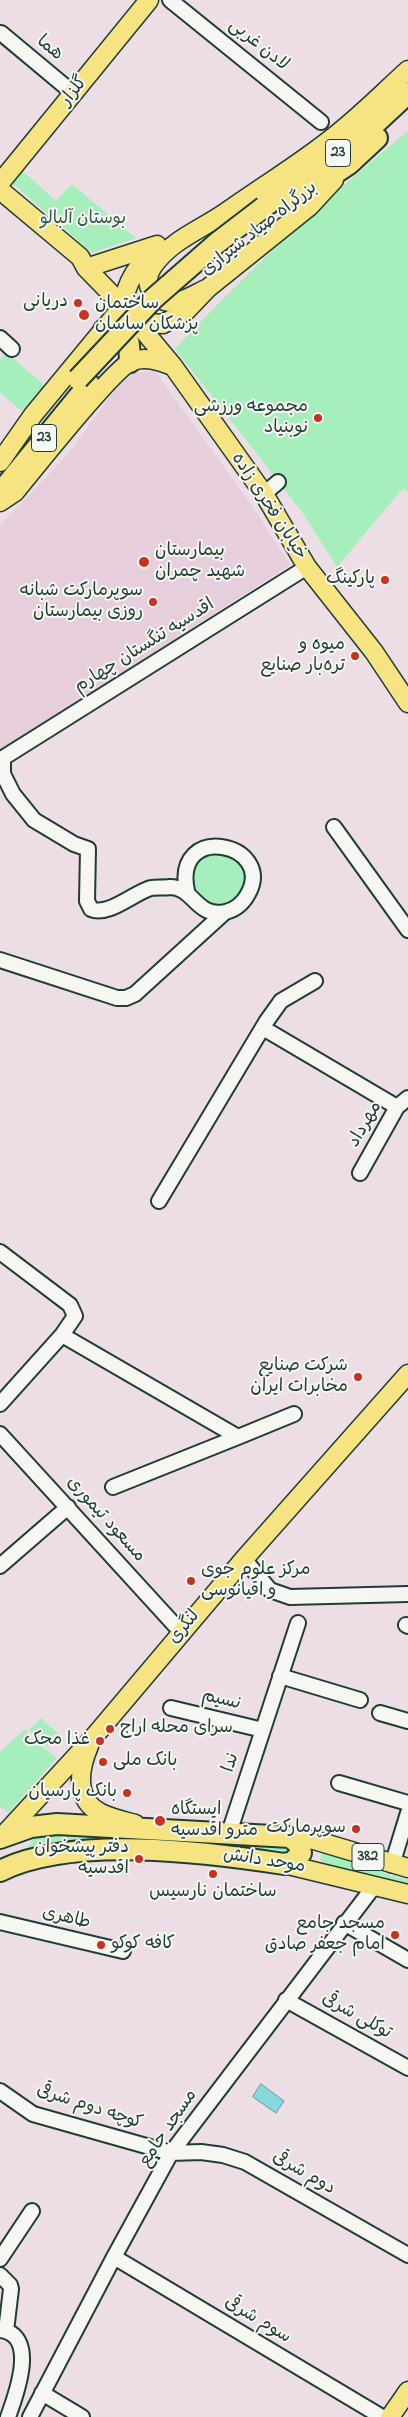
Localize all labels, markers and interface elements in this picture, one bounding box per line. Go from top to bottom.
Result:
street label: لادن غربی [224,15,292,77]
street label: هما [31,32,67,66]
street label: گلزار [56,73,94,111]
road number: 23 [326,140,350,167]
street label: بزرگراه صیاد شیرازی [198,178,322,282]
park label: بوستان آلبالو [40,209,126,231]
place label: دریانى [23,292,68,314]
place label: ساختمان پزشکان ساسان [95,294,198,336]
marker: دریانى [72,297,84,309]
marker: ساختمان پزشکان ساسان [77,308,91,322]
place label: مجموعه ورزشی نوبنیاد [194,397,308,439]
marker: مجموعه ورزشی نوبنیاد [312,412,324,424]
road number: 23 [32,424,56,452]
street label: خیابان فخری زاده [225,450,311,564]
place label: بیمارستان شهید چمران [155,541,245,584]
marker: بیمارستان شهید چمران [137,555,151,569]
place label: پارکینگ [326,569,375,591]
marker: پارکینگ [379,574,391,586]
place label: سوپرمارکت شبانه روزی بیمارستان [19,581,143,624]
street label: اقدسیه تنگستان چهارم [71,595,219,699]
marker: سوپرمارکت شبانه روزی بیمارستان [147,596,159,608]
place label: میوه و تره‌بار صنایع [260,635,345,678]
marker: میوه و تره‌بار صنایع [349,650,361,662]
street label: مهرداد [344,1098,388,1152]
place label: شرکت صنایع مخابرات ایران [250,1356,348,1398]
marker: شرکت صنایع مخابرات ایران [352,1371,364,1383]
street label: مسعود تیموری [61,1473,149,1567]
place label: مرکز علوم جوی و اقیانوسی [201,1560,311,1602]
marker: مرکز علوم جوی و اقیانوسی [185,1575,197,1587]
street label: لنگری [165,1607,205,1649]
street label: نسیم [199,1686,243,1716]
place label: سرای محله اراج [120,1718,233,1740]
marker: سرای محله اراج [104,1723,116,1735]
place label: غذا محک [24,1730,90,1752]
marker: غذا محک [94,1735,106,1747]
place label: بانک ملی [113,1751,177,1773]
street label: ندا [219,1751,245,1775]
marker: بانک ملی [97,1756,109,1768]
place label: بانک پارسیان [29,1782,117,1804]
marker: بانک پارسیان [121,1787,133,1799]
place label: ایستگاه مترو اقدسیه [171,1800,258,1842]
marker: ایستگاه مترو اقدسیه [153,1814,167,1828]
place label: سوپرمارکت [266,1818,346,1840]
marker: سوپرمارکت [350,1823,362,1835]
place label: دفتر پیشخوان اقدسیه [34,1838,129,1880]
road number: 382 [352,1844,384,1870]
street label: موحد دانش [221,1845,307,1879]
marker: دفتر پیشخوان اقدسیه [133,1853,145,1865]
marker: ساختمان نارسیس [207,1868,219,1880]
place label: ساختمان نارسیس [149,1882,277,1904]
street label: طاهری [40,1903,92,1935]
place label: مسجد جامع امام جعفر صادق [265,1914,385,1956]
marker: مسجد جامع امام جعفر صادق [389,1929,401,1941]
place label: کافه کوکو [111,1934,175,1956]
marker: کافه کوکو [95,1939,107,1951]
street label: توکلی شرقی [317,1989,395,2045]
street label: کوچه دوم شرقی [33,2081,145,2135]
street label: مسجد جامع [135,2086,203,2172]
street label: دوم شرقی [268,2147,338,2201]
street label: سوم شرقی [220,2293,294,2349]

